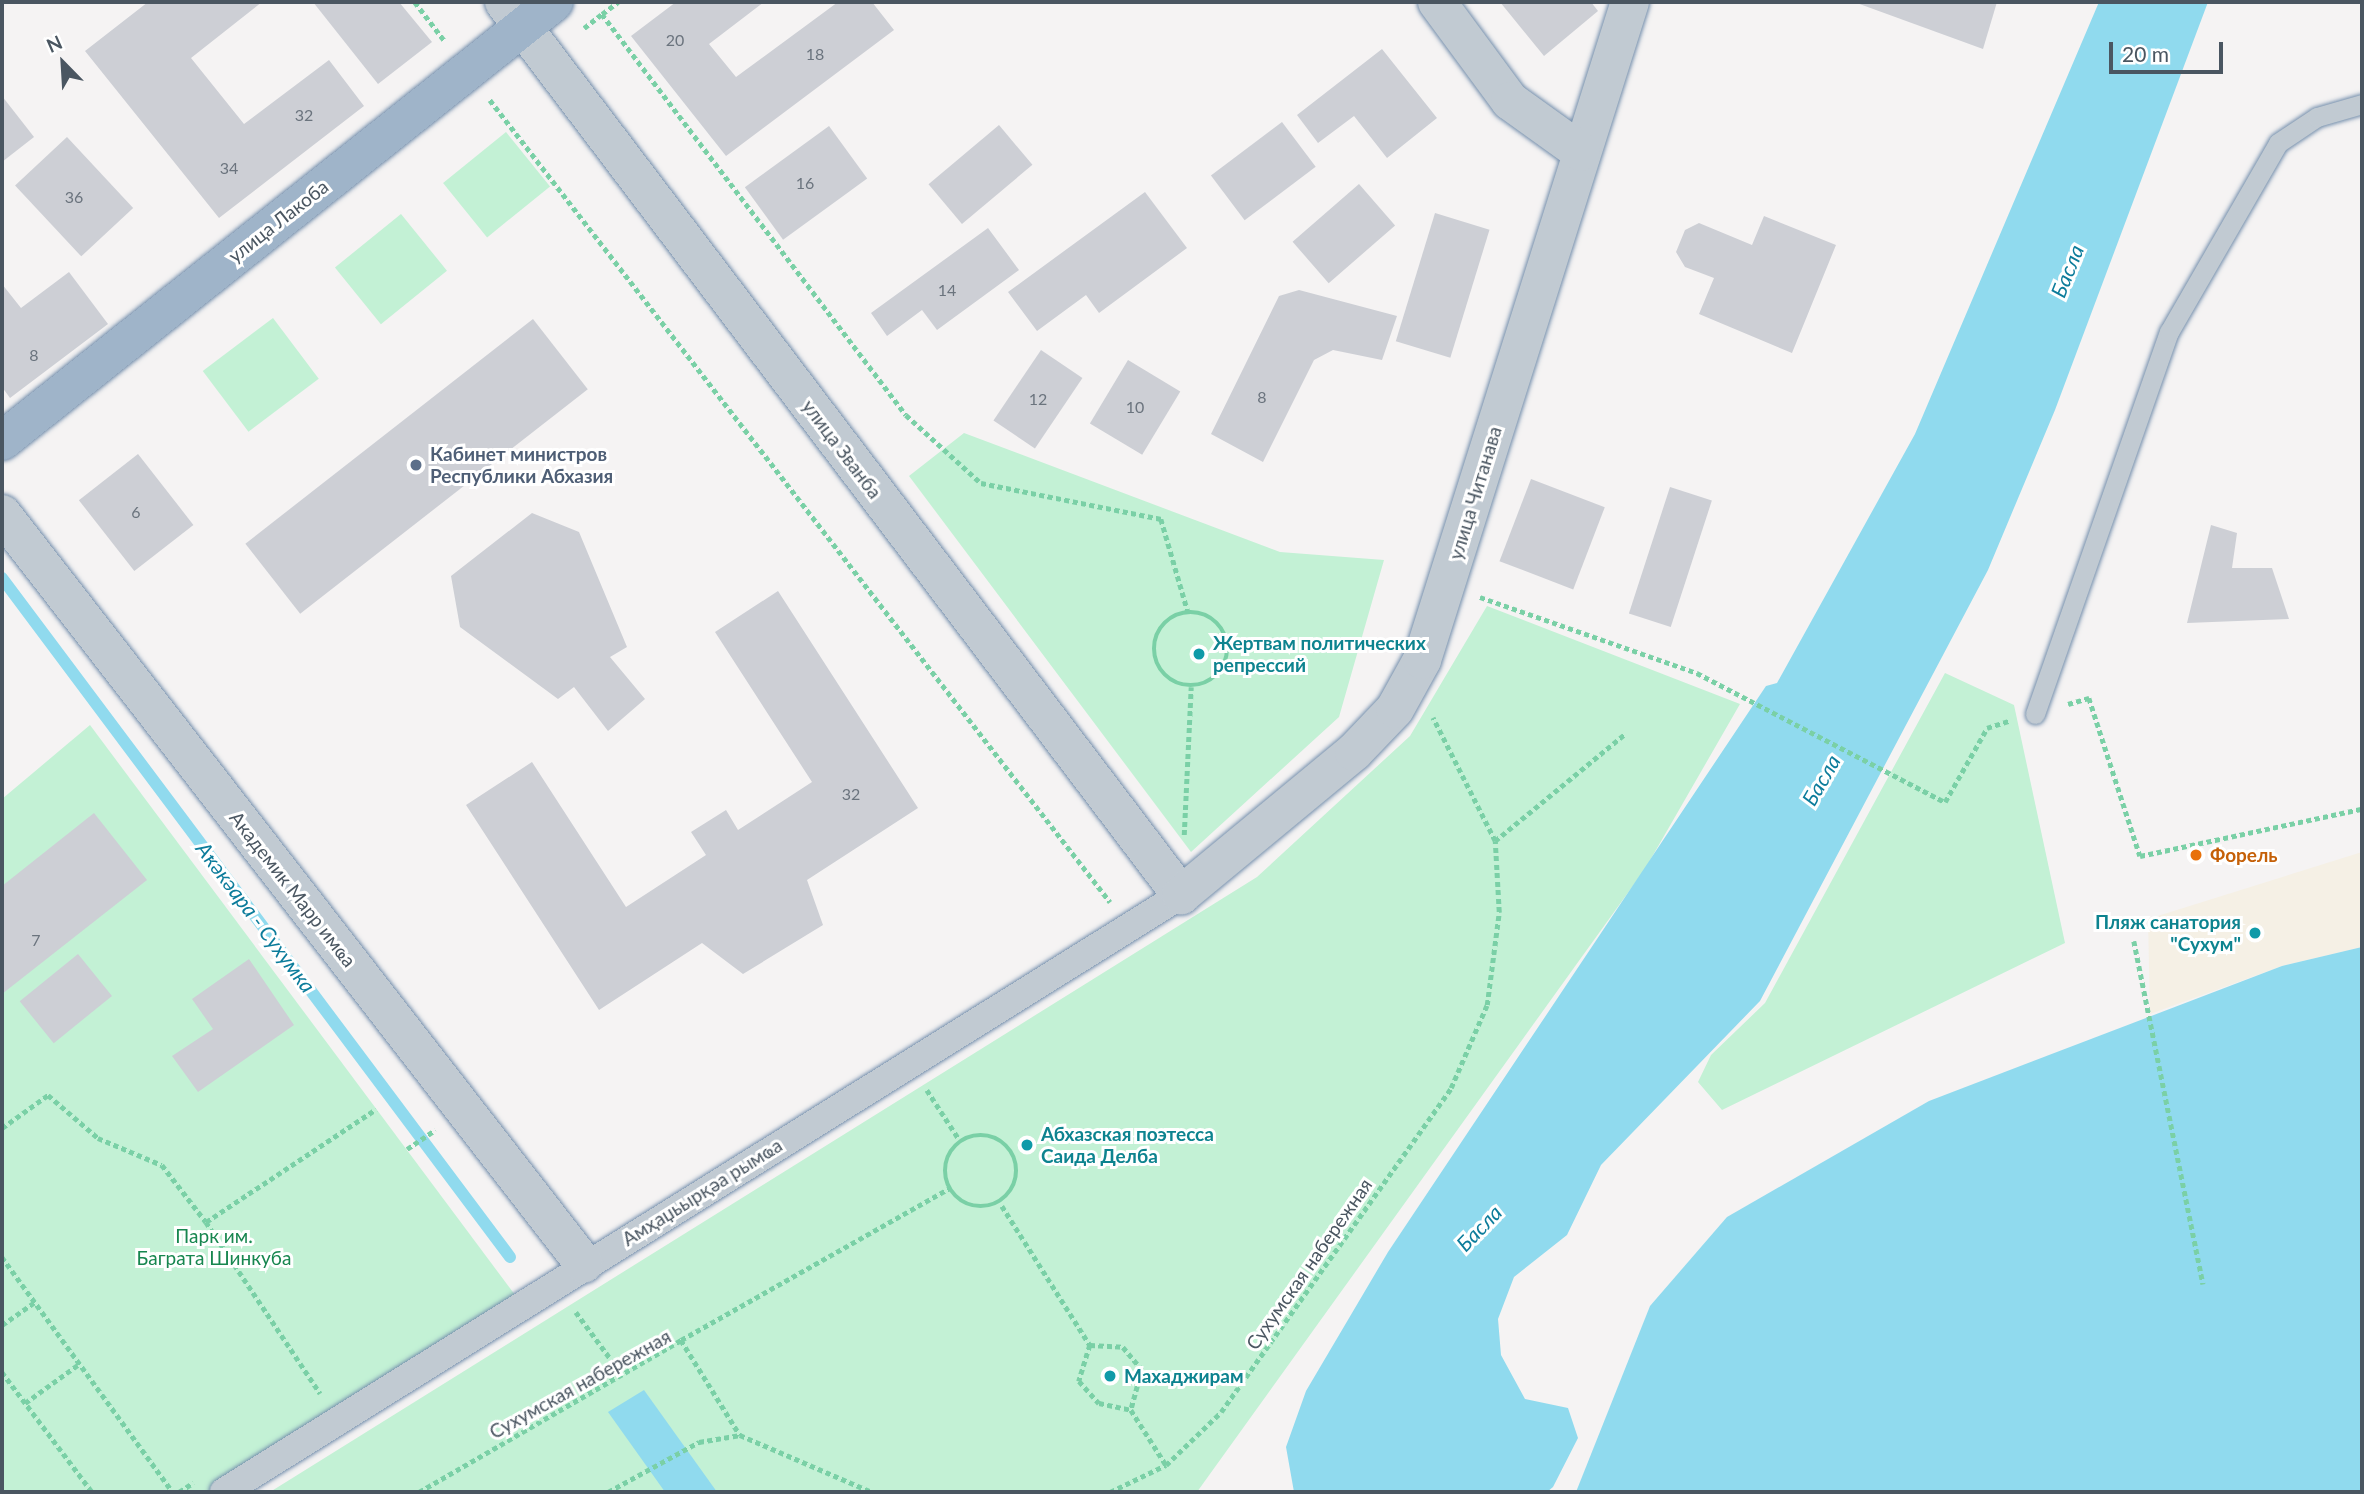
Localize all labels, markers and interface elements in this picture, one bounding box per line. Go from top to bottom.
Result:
north arrow [28,28,98,98]
scale bar [2112,28,2226,72]
text: N [43,30,66,57]
house number: 20 [666,30,684,50]
text: 20 m [2122,41,2169,66]
house number: 18 [806,44,824,64]
house number: 32 [295,105,313,125]
house number: 34 [220,158,238,178]
house number: 16 [796,173,814,193]
street label: улица Лакоба [224,175,332,267]
house number: 36 [65,187,83,207]
water label: Басла [2045,241,2089,301]
house number: 14 [938,280,956,300]
house number: 8 [29,345,39,365]
house number: 8 [1257,387,1267,407]
house number: 12 [1029,389,1047,409]
street label: улица Званба [798,395,886,503]
house number: 10 [1126,397,1144,417]
street label: улица Читанава [1444,424,1506,562]
place label: Кабинет министров Республики Абхазия [430,443,613,487]
marker: Кабинет министров Республики Абхазия [408,457,424,473]
house number: 6 [131,502,141,522]
place label: Жертвам политических репрессий [1213,632,1426,676]
marker: Жертвам политических репрессий [1191,646,1207,662]
water label: Басла [1797,750,1845,810]
house number: 32 [842,784,860,804]
street label: Академик Марр имҩа [225,807,361,971]
water label: Аҟәкәара - Сухумка [191,837,321,997]
place label: Форель [2210,844,2278,866]
marker: Форель [2188,847,2204,863]
place label: Пляж санатория "Сухум" [2095,911,2241,955]
marker: Пляж санатория "Сухум" [2247,925,2263,941]
house number: 7 [31,930,41,950]
place label: Абхазская поэтесса Саида Делба [1041,1123,1214,1167]
street label: Амҳаџьырқәа рымҩа [618,1134,786,1250]
marker: Абхазская поэтесса Саида Делба [1019,1137,1035,1153]
street label: Сухумская набережная [1241,1174,1377,1354]
water label: Басла [1451,1200,1507,1256]
park label: Парк им. Баграта Шинкуба [137,1225,291,1269]
street label: Сухумская набережная [485,1325,675,1443]
place label: Махаджирам [1124,1365,1244,1387]
marker: Махаджирам [1102,1368,1118,1384]

